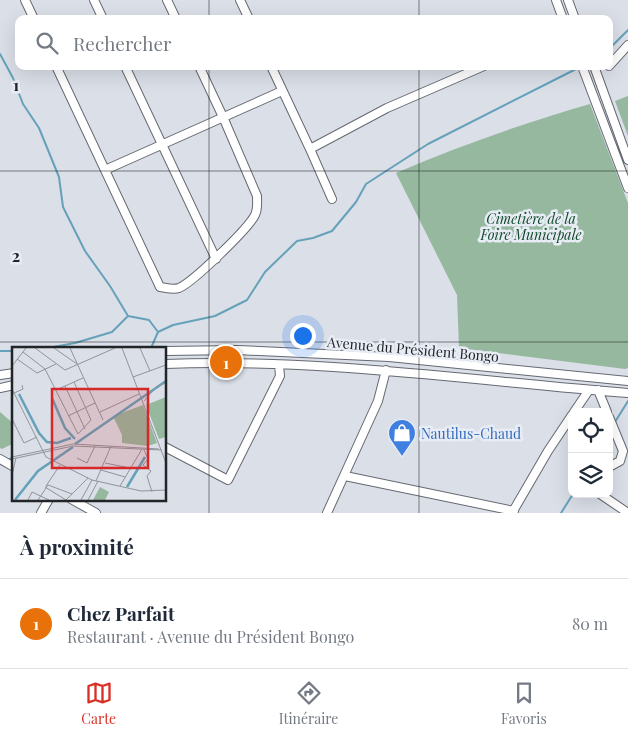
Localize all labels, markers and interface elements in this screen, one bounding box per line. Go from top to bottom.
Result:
search box [15,15,613,70]
icon: search [33,29,61,57]
text: Rechercher [73,30,172,56]
text: 1 [13,74,19,95]
park label: Cimetière de la Foire Municipale [479,209,582,244]
text: 2 [12,245,20,266]
your location [290,323,316,349]
street label: Avenue du Président Bongo [325,332,500,366]
pin: 1 [210,343,242,381]
inset map [12,347,166,500]
map controls [568,408,613,498]
button: locate [568,408,613,453]
shop icon: Nautilus-Chaud [387,418,417,457]
place label: Nautilus-Chaud [421,424,521,443]
button: layers [568,453,613,498]
text: À proximité [20,532,134,560]
text: Chez Parfait [67,600,175,626]
text: 1 [33,613,39,634]
text: 80 m [572,613,608,634]
text: Restaurant · Avenue du Président Bongo [67,626,354,647]
tab: Carte [81,679,116,728]
tab: Itinéraire [279,679,338,728]
tab: Favoris [501,679,547,728]

